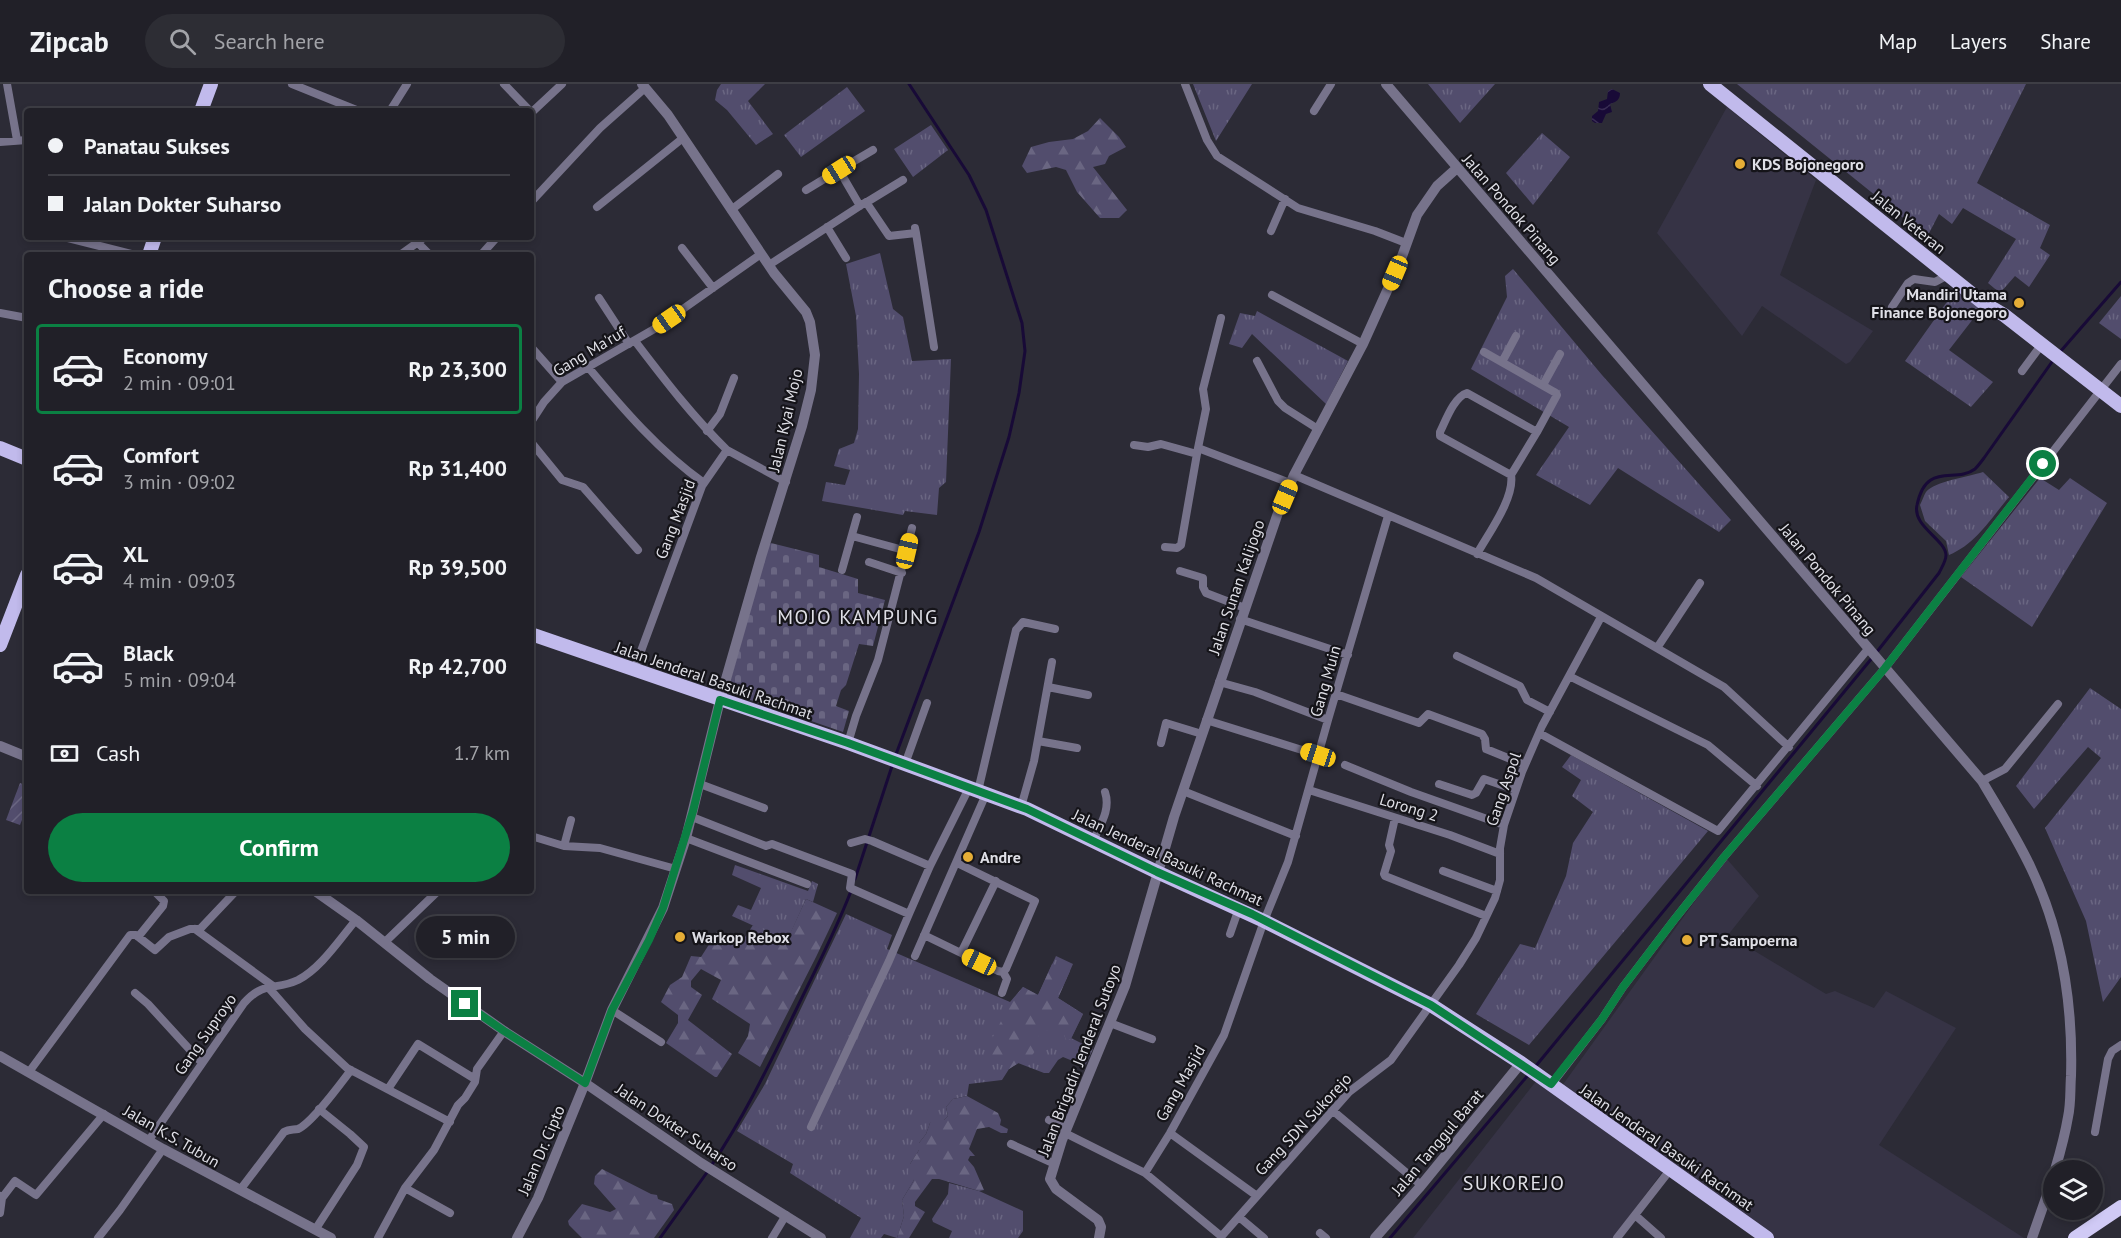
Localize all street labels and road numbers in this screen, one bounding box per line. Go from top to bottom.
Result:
street label: Jalan Pondok Pinang [1458,149,1565,268]
street label: Jalan Veteran [1867,185,1950,258]
street label: Gang Ma'ruf [549,321,630,381]
street label: Jalan Kyai Mojo [763,367,807,474]
street label: Gang Masjid [651,476,699,562]
street label: Jalan Sunan Kalijogo [1203,517,1268,658]
street label: Jalan Pondok Pinang [1775,518,1881,639]
street label: Jalan Jenderal Basuki Rachmat [612,636,816,723]
street label: Gang Muin [1305,643,1345,719]
street label: Gang Aspol [1481,749,1525,829]
street label: Lorong 2 [1377,789,1441,825]
street label: Jalan Jenderal Basuki Rachmat [1069,804,1267,910]
street label: Jalan Brigadir Jenderal Sutoyo [1033,961,1125,1160]
street label: Gang Suproyo [170,989,240,1079]
street label: Gang Masjid [1151,1041,1209,1125]
street label: Gang SDN Sukorejo [1250,1069,1356,1179]
street label: Jalan Dokter Suharso [611,1078,742,1175]
street label: Jalan Jenderal Basuki Rachmat [1576,1079,1758,1215]
street label: Jalan Tanggul Barat [1386,1084,1488,1200]
street label: Jalan K.S. Tubun [119,1100,224,1172]
street label: Jalan Dr. Cipto [513,1102,569,1199]

